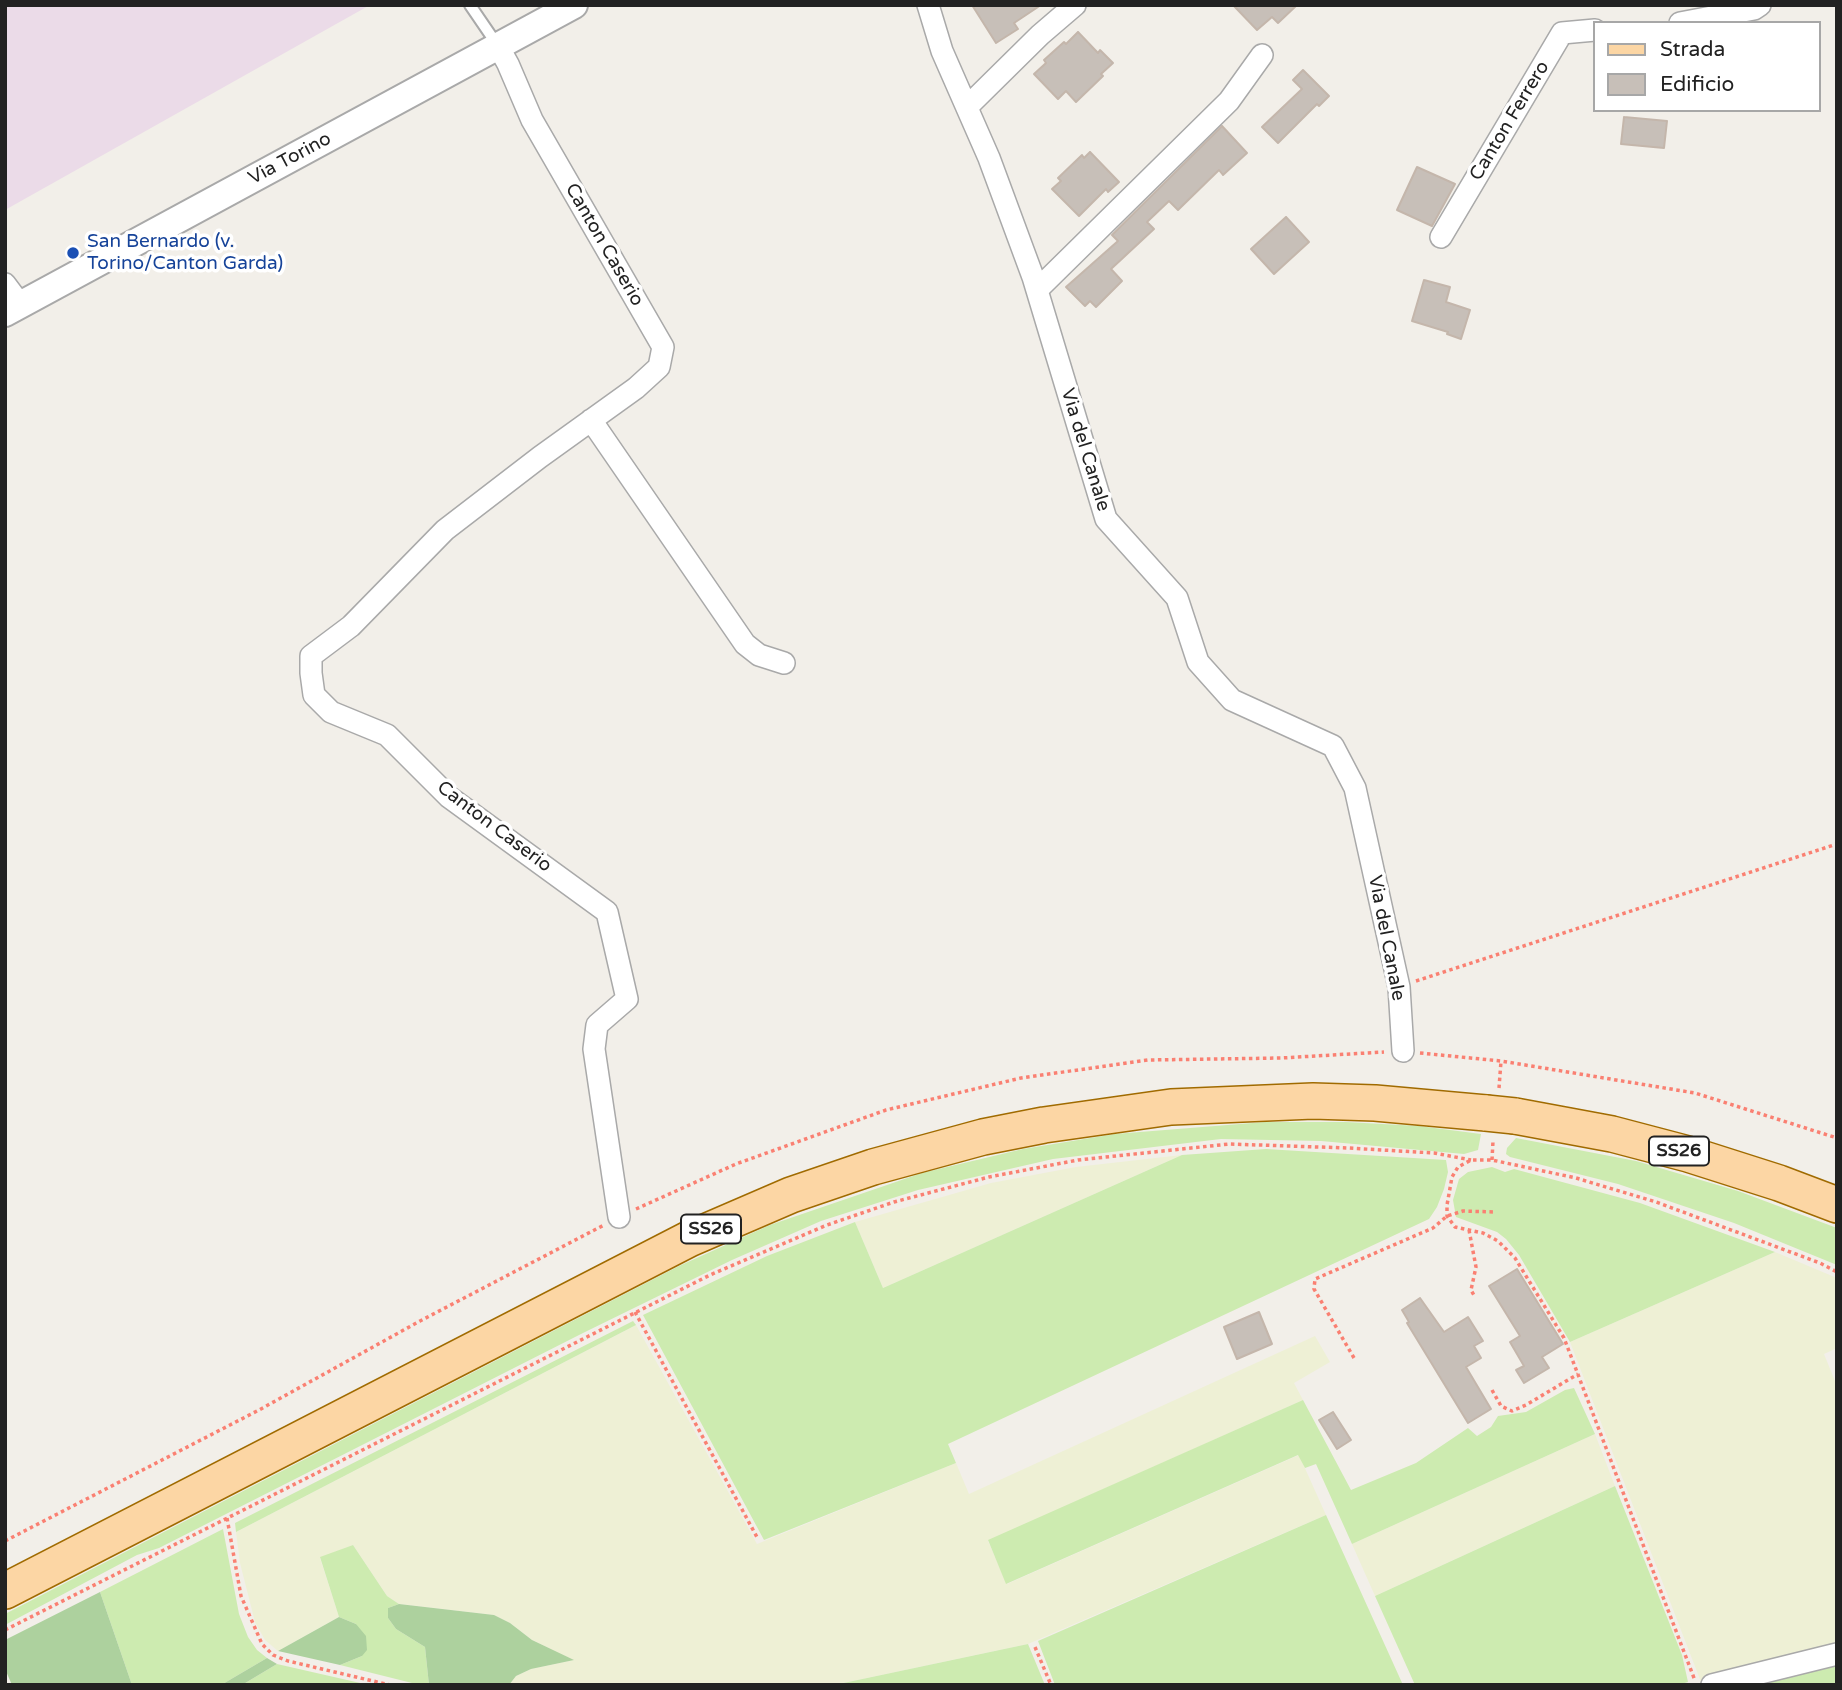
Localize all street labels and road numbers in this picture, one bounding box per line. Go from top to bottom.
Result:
street label: Canton Ferrero [1465,57,1555,185]
street label: Via Torino [245,128,335,190]
street label: Canton Caserio [560,180,648,310]
street label: Via del Canale [1055,386,1115,514]
street label: Canton Caserio [432,776,556,878]
street label: Via del Canale [1363,873,1409,1003]
road number: SS26 [1649,1136,1709,1166]
road number: SS26 [681,1214,741,1244]

